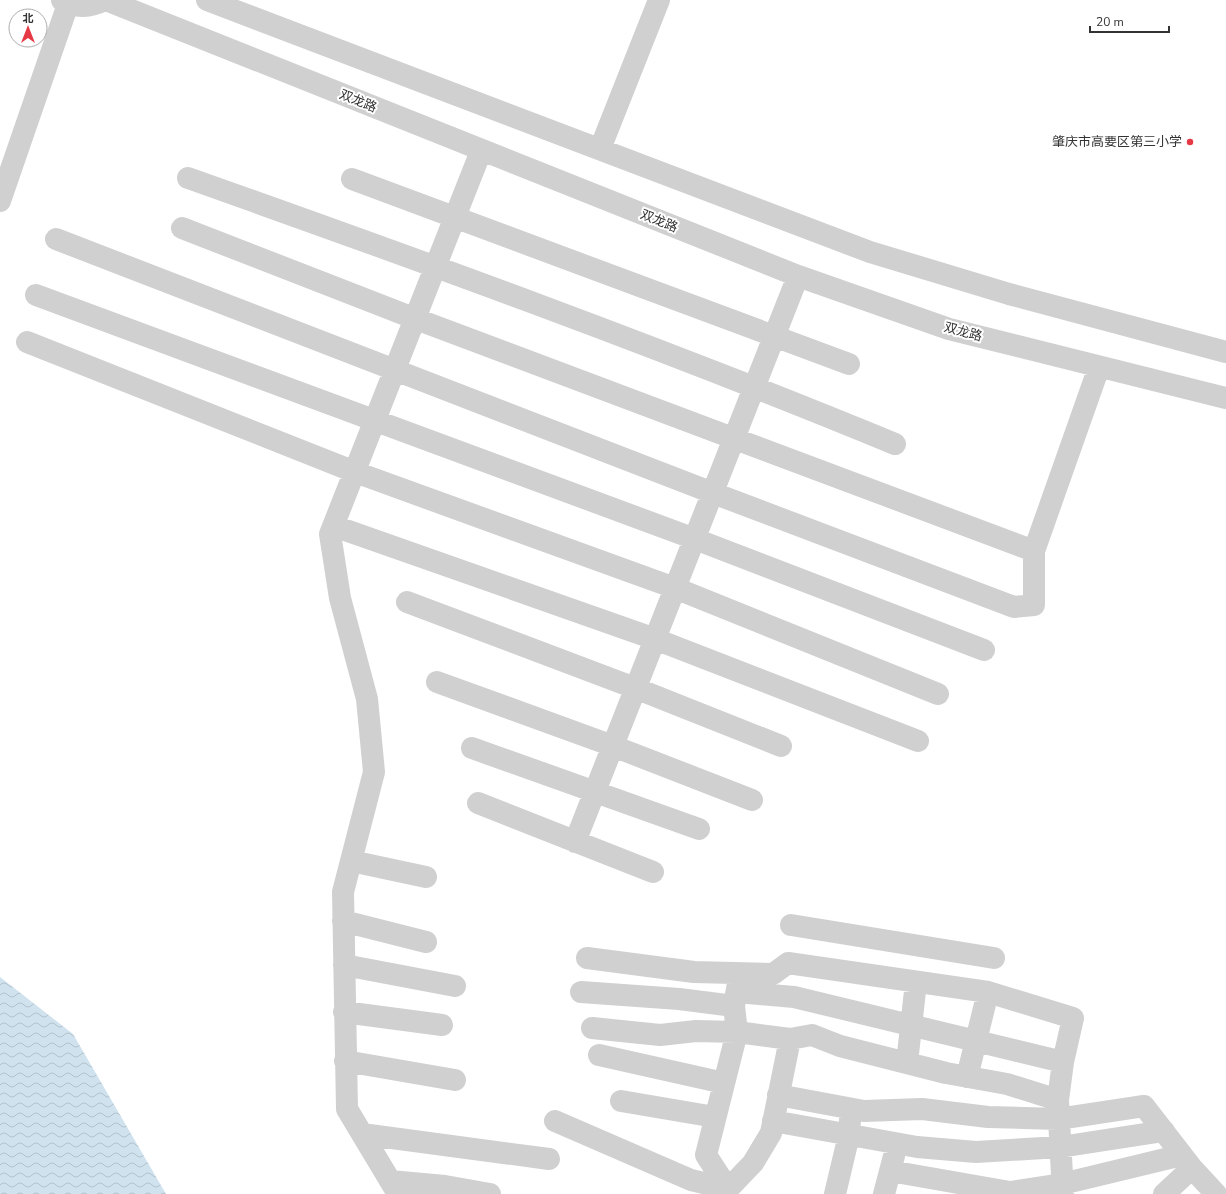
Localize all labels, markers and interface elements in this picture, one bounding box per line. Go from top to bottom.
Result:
north arrow [8,8,48,48]
scale bar [1090,8,1169,34]
text: 北 [23,11,34,26]
text: 20 m [1096,14,1124,30]
street label: 双龙路 [337,85,379,117]
place label: 肇庆市高要区第三小学 [1052,133,1182,151]
marker: 肇庆市高要区第三小学 [1185,137,1195,147]
street label: 双龙路 [638,205,680,237]
street label: 双龙路 [942,318,984,346]

